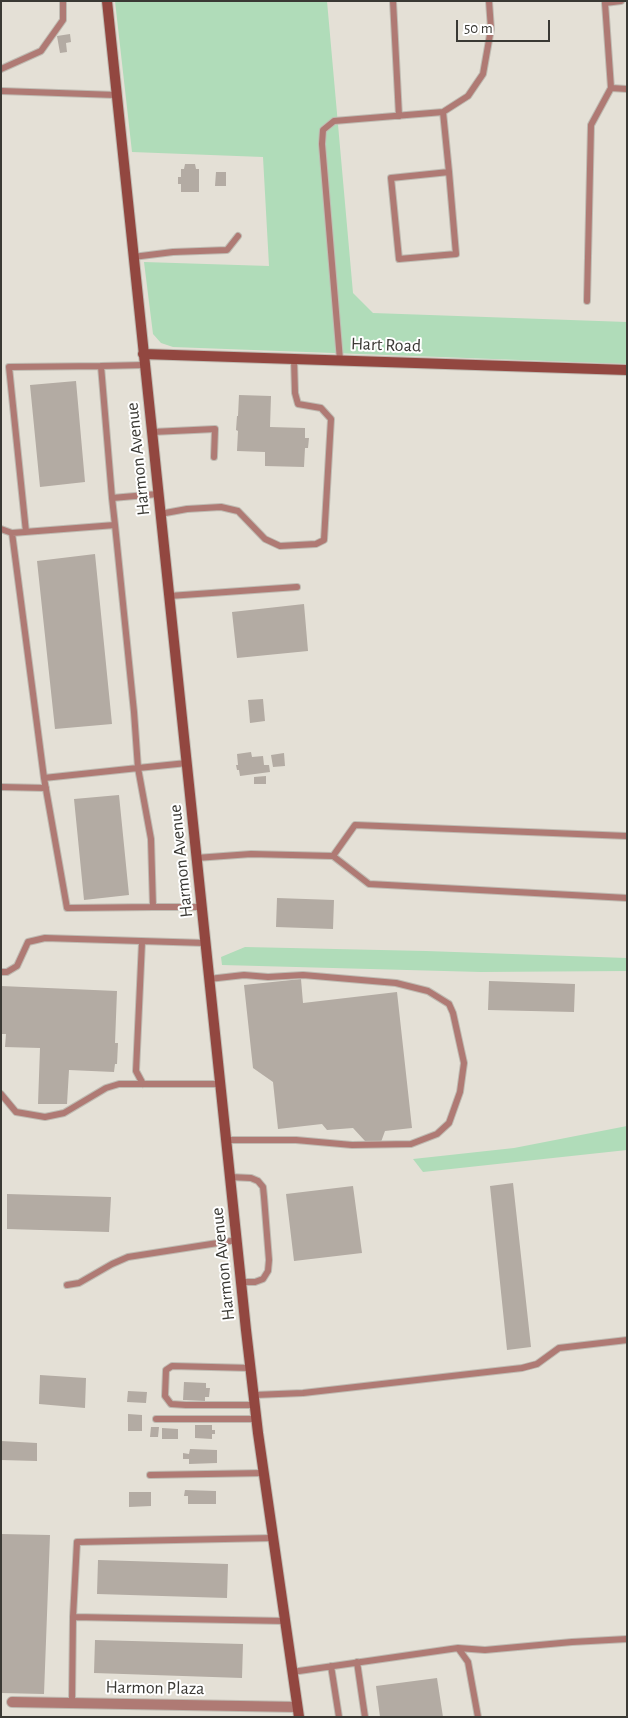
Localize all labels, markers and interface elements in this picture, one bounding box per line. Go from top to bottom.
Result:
scale bar [458,10,552,42]
text: 50 m [464,21,493,36]
street label: Hart Road [350,333,422,357]
street label: Harmon Avenue [121,401,155,517]
street label: Harmon Avenue [164,803,198,919]
street label: Harmon Avenue [206,1206,240,1322]
street label: Harmon Plaza [105,1676,205,1700]

